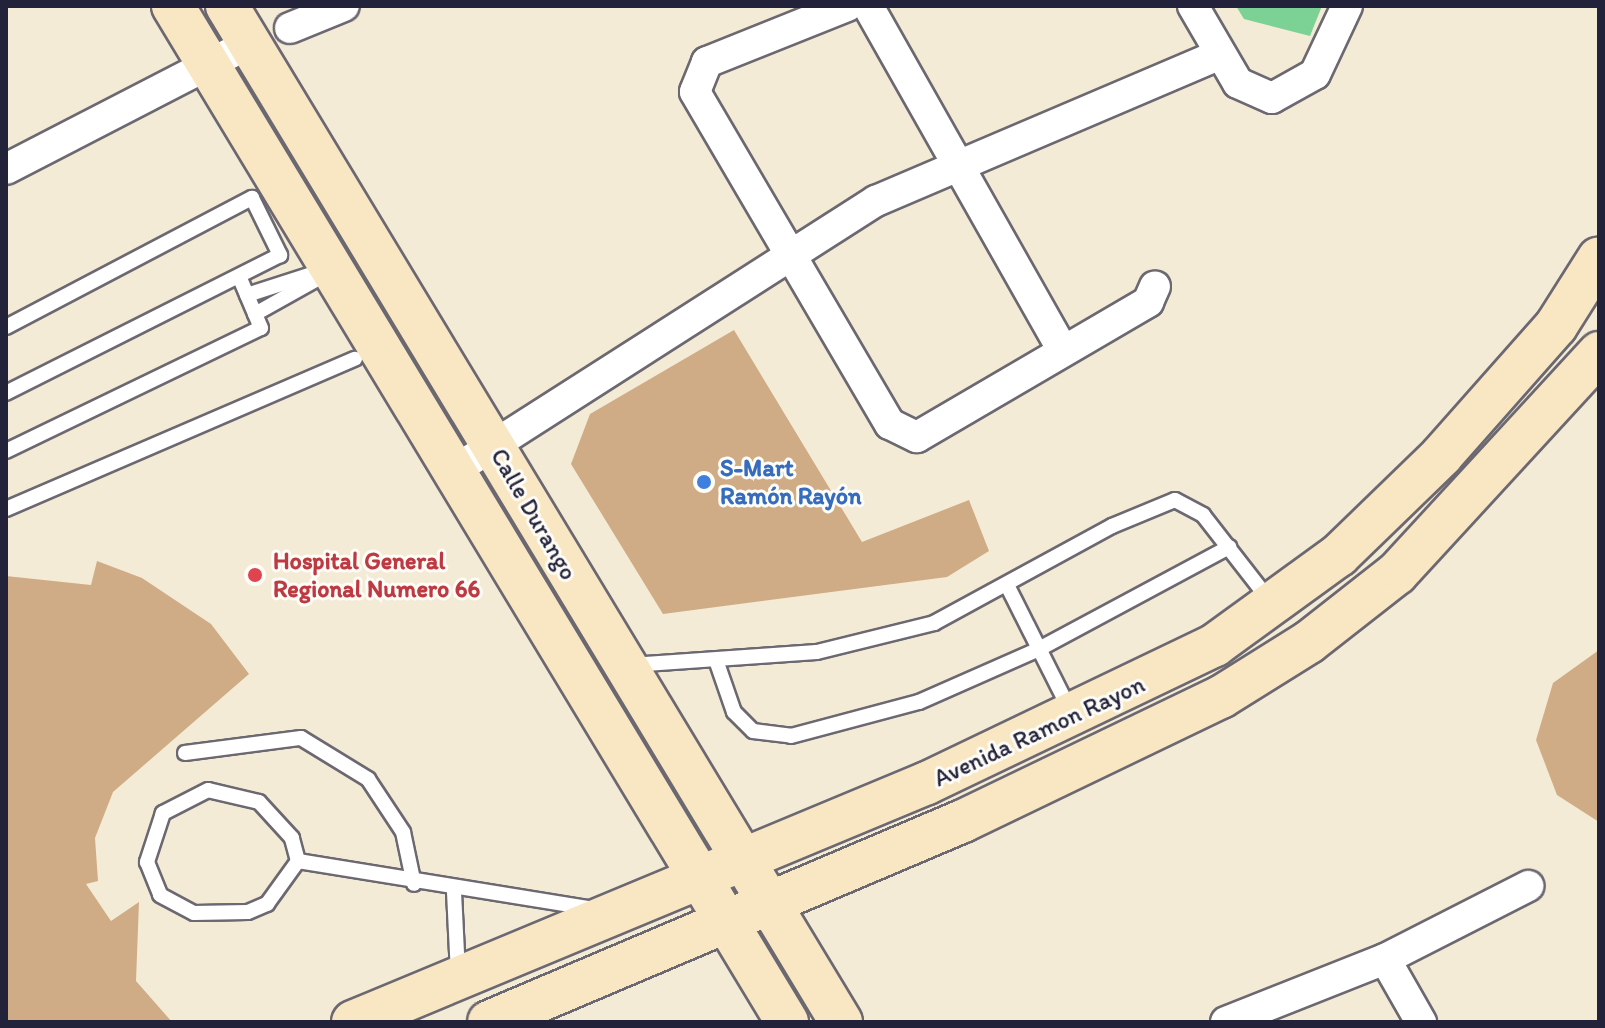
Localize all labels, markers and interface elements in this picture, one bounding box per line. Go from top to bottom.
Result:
street label: Calle Durango [485,444,583,584]
place label: S-Mart Ramón Rayón [720,454,861,510]
marker: S-Mart Ramón Rayón [695,473,713,491]
place label: Hospital General Regional Numero 66 [273,547,480,603]
marker: Hospital General Regional Numero 66 [244,564,266,586]
street label: Avenida Ramon Rayon [930,670,1148,792]

